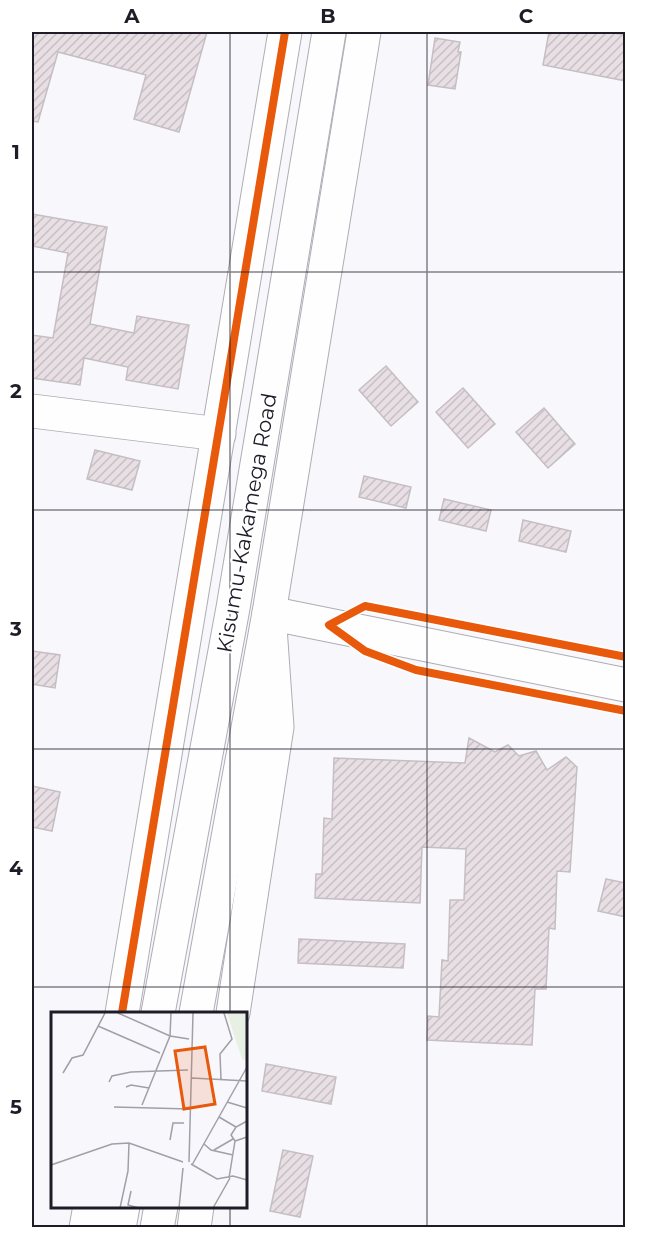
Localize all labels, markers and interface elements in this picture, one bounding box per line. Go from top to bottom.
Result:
text: A [123,4,140,28]
text: B [320,4,336,28]
text: C [519,4,534,28]
text: 1 [12,140,20,164]
text: 2 [10,379,22,403]
street label: Kisumu-Kakamega Road [211,391,282,655]
text: 3 [9,617,22,641]
text: 4 [9,856,23,880]
inset map [51,1012,248,1208]
text: 5 [10,1095,22,1119]

